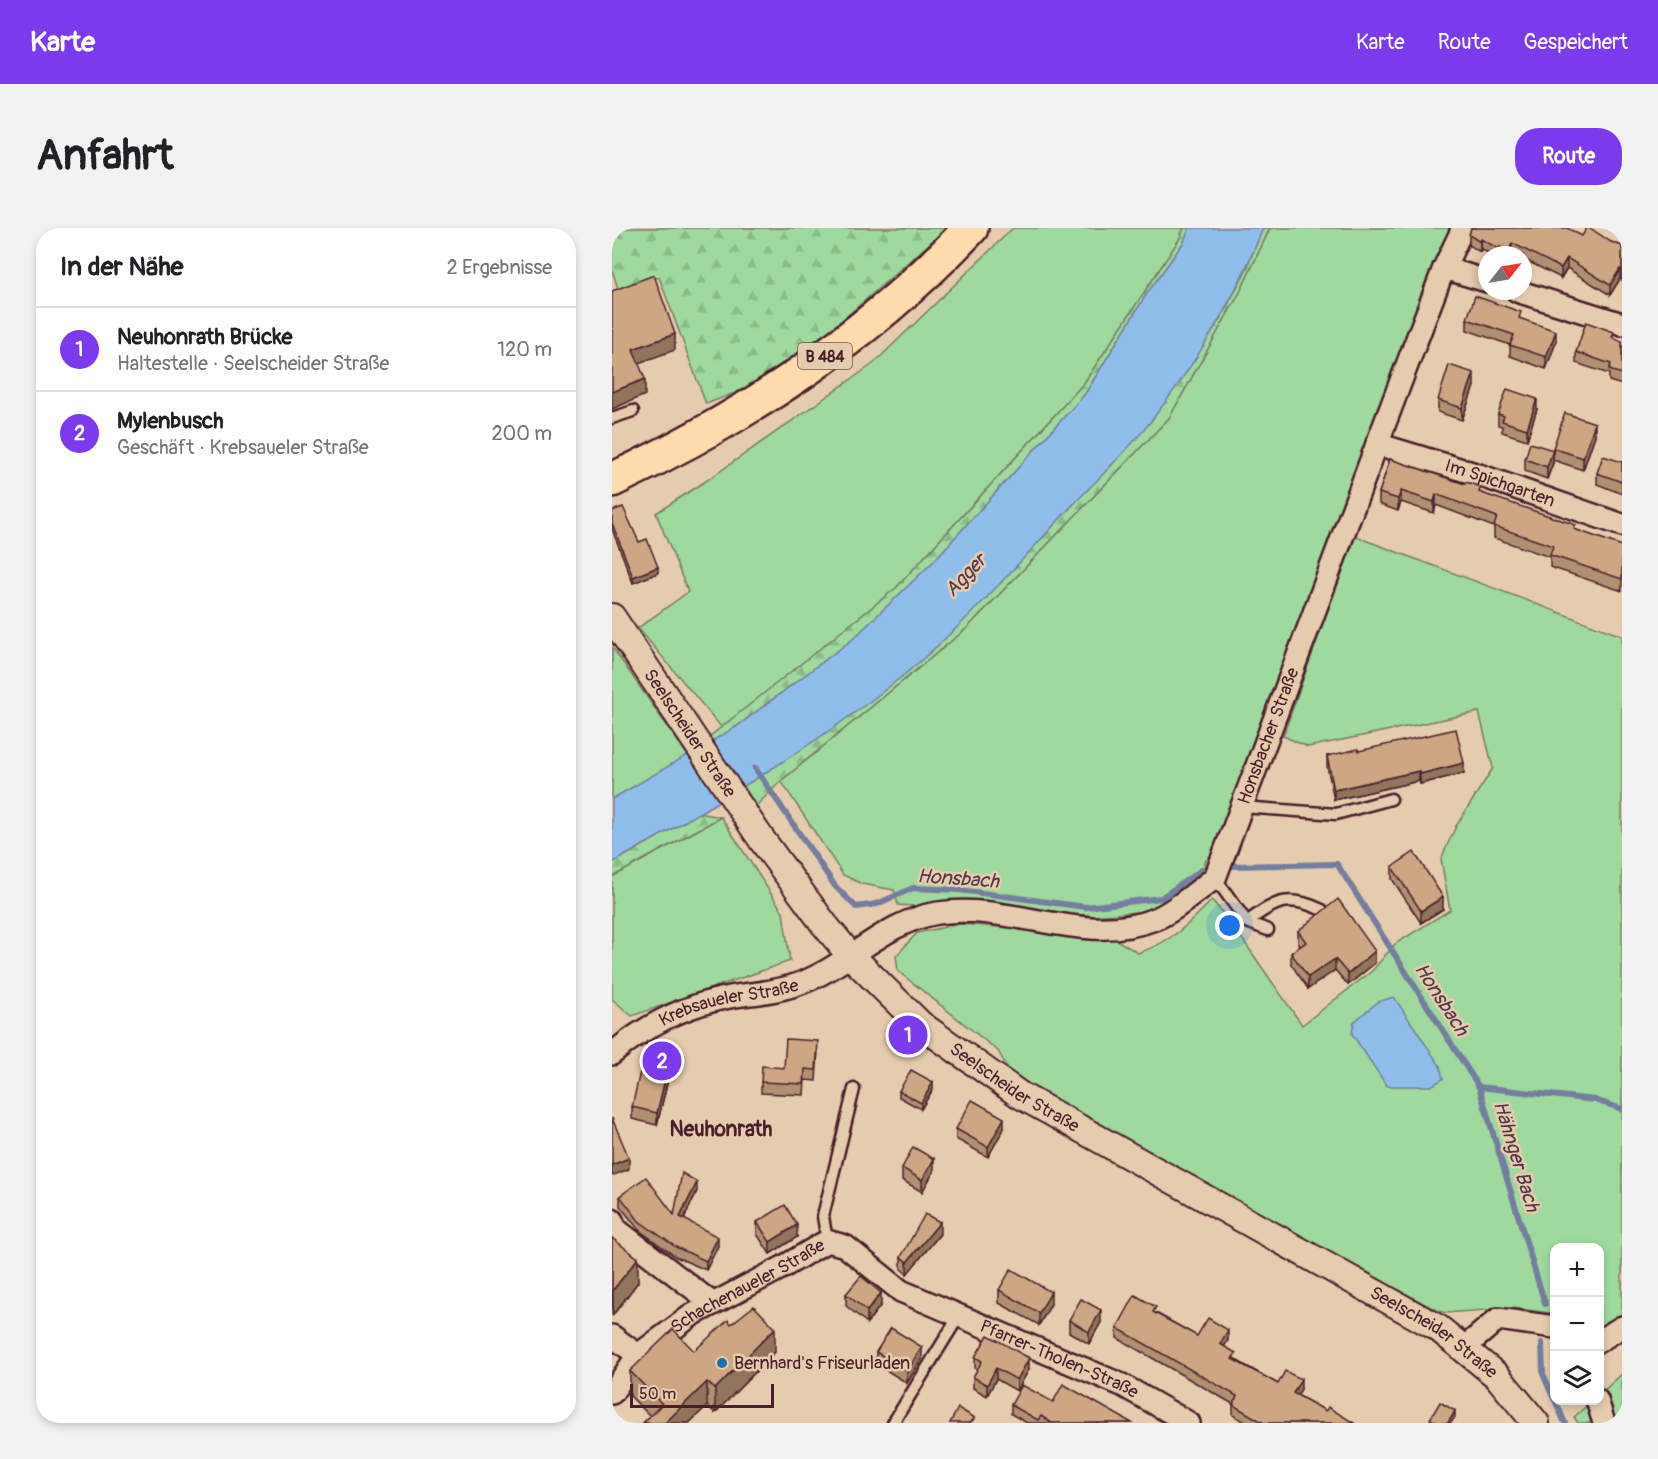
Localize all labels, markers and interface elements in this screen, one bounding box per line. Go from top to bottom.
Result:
text: Karte [30,25,95,60]
text: Karte [1356,29,1405,56]
text: Route [1438,29,1491,56]
text: Gespeichert [1524,29,1628,56]
button: Route [1515,128,1622,185]
text: Anfahrt [36,130,174,182]
north arrow [1478,246,1532,300]
text: In der Nähe [60,251,183,283]
text: 2 Ergebnisse [447,255,552,280]
text: Neuhonrath Brücke [117,323,292,351]
text: 1 [76,337,83,362]
text: 120 m [497,337,552,362]
road number: B 484 [798,343,852,369]
text: Haltestelle · Seelscheider Straße [117,351,389,376]
text: Mylenbusch [117,407,224,435]
text: 2 [74,421,85,446]
text: 200 m [491,421,552,446]
text: Geschäft · Krebsaueler Straße [117,435,369,460]
street label: Im Spichgarten [1442,454,1558,513]
water label: Agger [939,546,994,602]
street label: Honsbacher Straße [1233,664,1305,808]
street label: Seelscheider Straße [638,665,741,802]
water label: Honsbach [916,863,1001,894]
your location [1215,911,1244,940]
water label: Honsbach [1409,958,1475,1042]
street label: Krebsaueler Straße [655,974,802,1032]
pin: 1 [888,1012,928,1058]
pin: 2 [643,1038,682,1084]
street label: Seelscheider Straße [945,1038,1083,1138]
water label: Hähnger Bach [1488,1098,1546,1216]
district label: Neuhonrath [670,1116,773,1143]
street label: Schachenaueler Straße [666,1234,829,1339]
map controls [1550,1243,1604,1405]
button: + [1550,1243,1604,1297]
street label: Seelscheider Straße [1366,1281,1502,1384]
button: − [1550,1297,1604,1351]
street label: Pfarrer-Tholen-Straße [976,1315,1143,1404]
button: layers [1550,1351,1604,1405]
place label: Bernhard's Friseurladen [734,1352,910,1375]
marker: Bernhard's Friseurladen [715,1356,729,1370]
scale bar [630,1381,774,1408]
text: 50 m [639,1384,676,1404]

